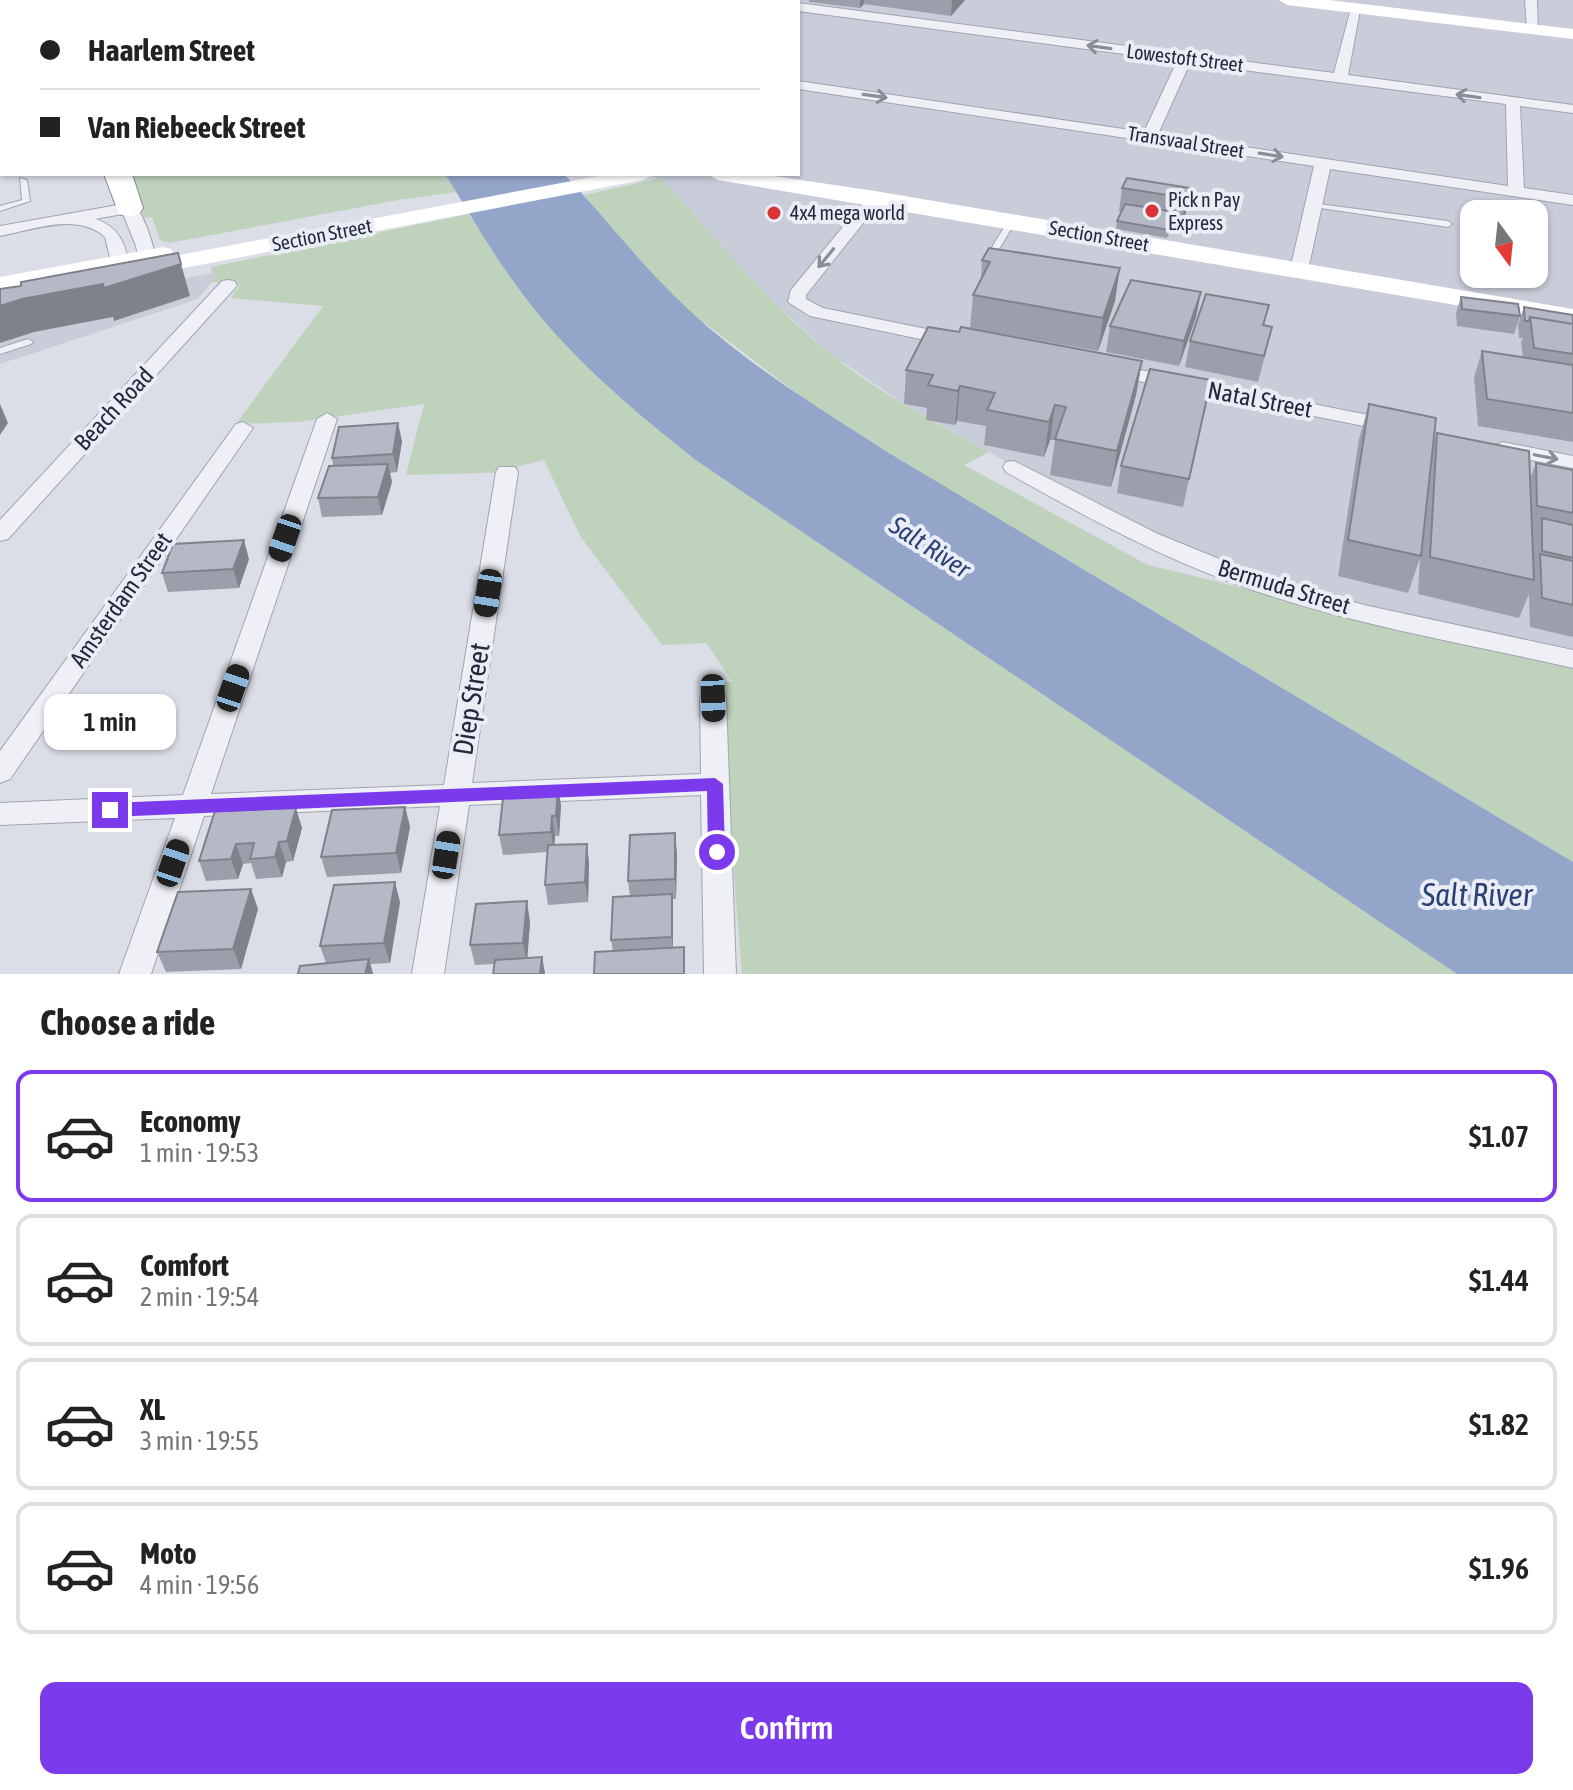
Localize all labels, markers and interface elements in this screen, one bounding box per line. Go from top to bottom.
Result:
text: Haarlem Street [88,33,255,67]
one-way arrow [1087,39,1112,54]
street label: Lowestoft Street [1125,39,1245,76]
one-way arrow [1455,88,1482,103]
one-way arrow [862,89,887,104]
text: Van Riebeeck Street [88,110,305,144]
street label: Transvaal Street [1126,121,1246,162]
one-way arrow [1258,148,1283,163]
place label: Pick n Pay Express [1168,188,1240,234]
north arrow [1460,200,1548,288]
map controls [1460,200,1548,288]
place label: 4x4 mega world [790,201,905,224]
marker: Pick n Pay Express [1143,202,1161,220]
marker: 4x4 mega world [765,204,783,222]
street label: Section Street [270,214,374,255]
street label: Section Street [1047,215,1151,256]
one-way arrow [817,247,835,268]
street label: Beach Road [69,362,159,456]
street label: Natal Street [1206,376,1315,423]
one-way arrow [1533,450,1558,465]
water label: Salt River [883,509,977,585]
car [266,511,304,565]
street label: Amsterdam Street [64,527,177,672]
street label: Bermuda Street [1215,554,1354,619]
car [472,567,504,619]
street label: Diep Street [446,641,496,757]
car [214,661,252,715]
car [700,674,726,722]
callout: 1 min [44,694,176,750]
text: 1 min [83,707,137,737]
route end [92,792,128,828]
car [430,829,462,881]
route start [699,834,735,870]
car [154,836,192,890]
water label: Salt River [1421,876,1534,913]
text: Choose a ride [40,1001,215,1043]
icon: car [44,1100,116,1172]
text: Economy [140,1104,241,1138]
text: $1.07 [1469,1119,1529,1153]
text: 1 min · 19:53 [140,1138,259,1168]
icon: car [44,1244,116,1316]
text: Comfort [140,1248,229,1282]
text: $1.44 [1469,1263,1529,1297]
text: 2 min · 19:54 [140,1282,259,1312]
icon: car [44,1388,116,1460]
text: XL [140,1392,165,1426]
text: $1.82 [1469,1407,1529,1441]
text: 3 min · 19:55 [140,1426,259,1456]
icon: car [44,1532,116,1604]
text: Moto [140,1536,197,1570]
text: $1.96 [1469,1551,1529,1585]
text: 4 min · 19:56 [140,1570,259,1600]
button: Confirm [40,1682,1533,1774]

